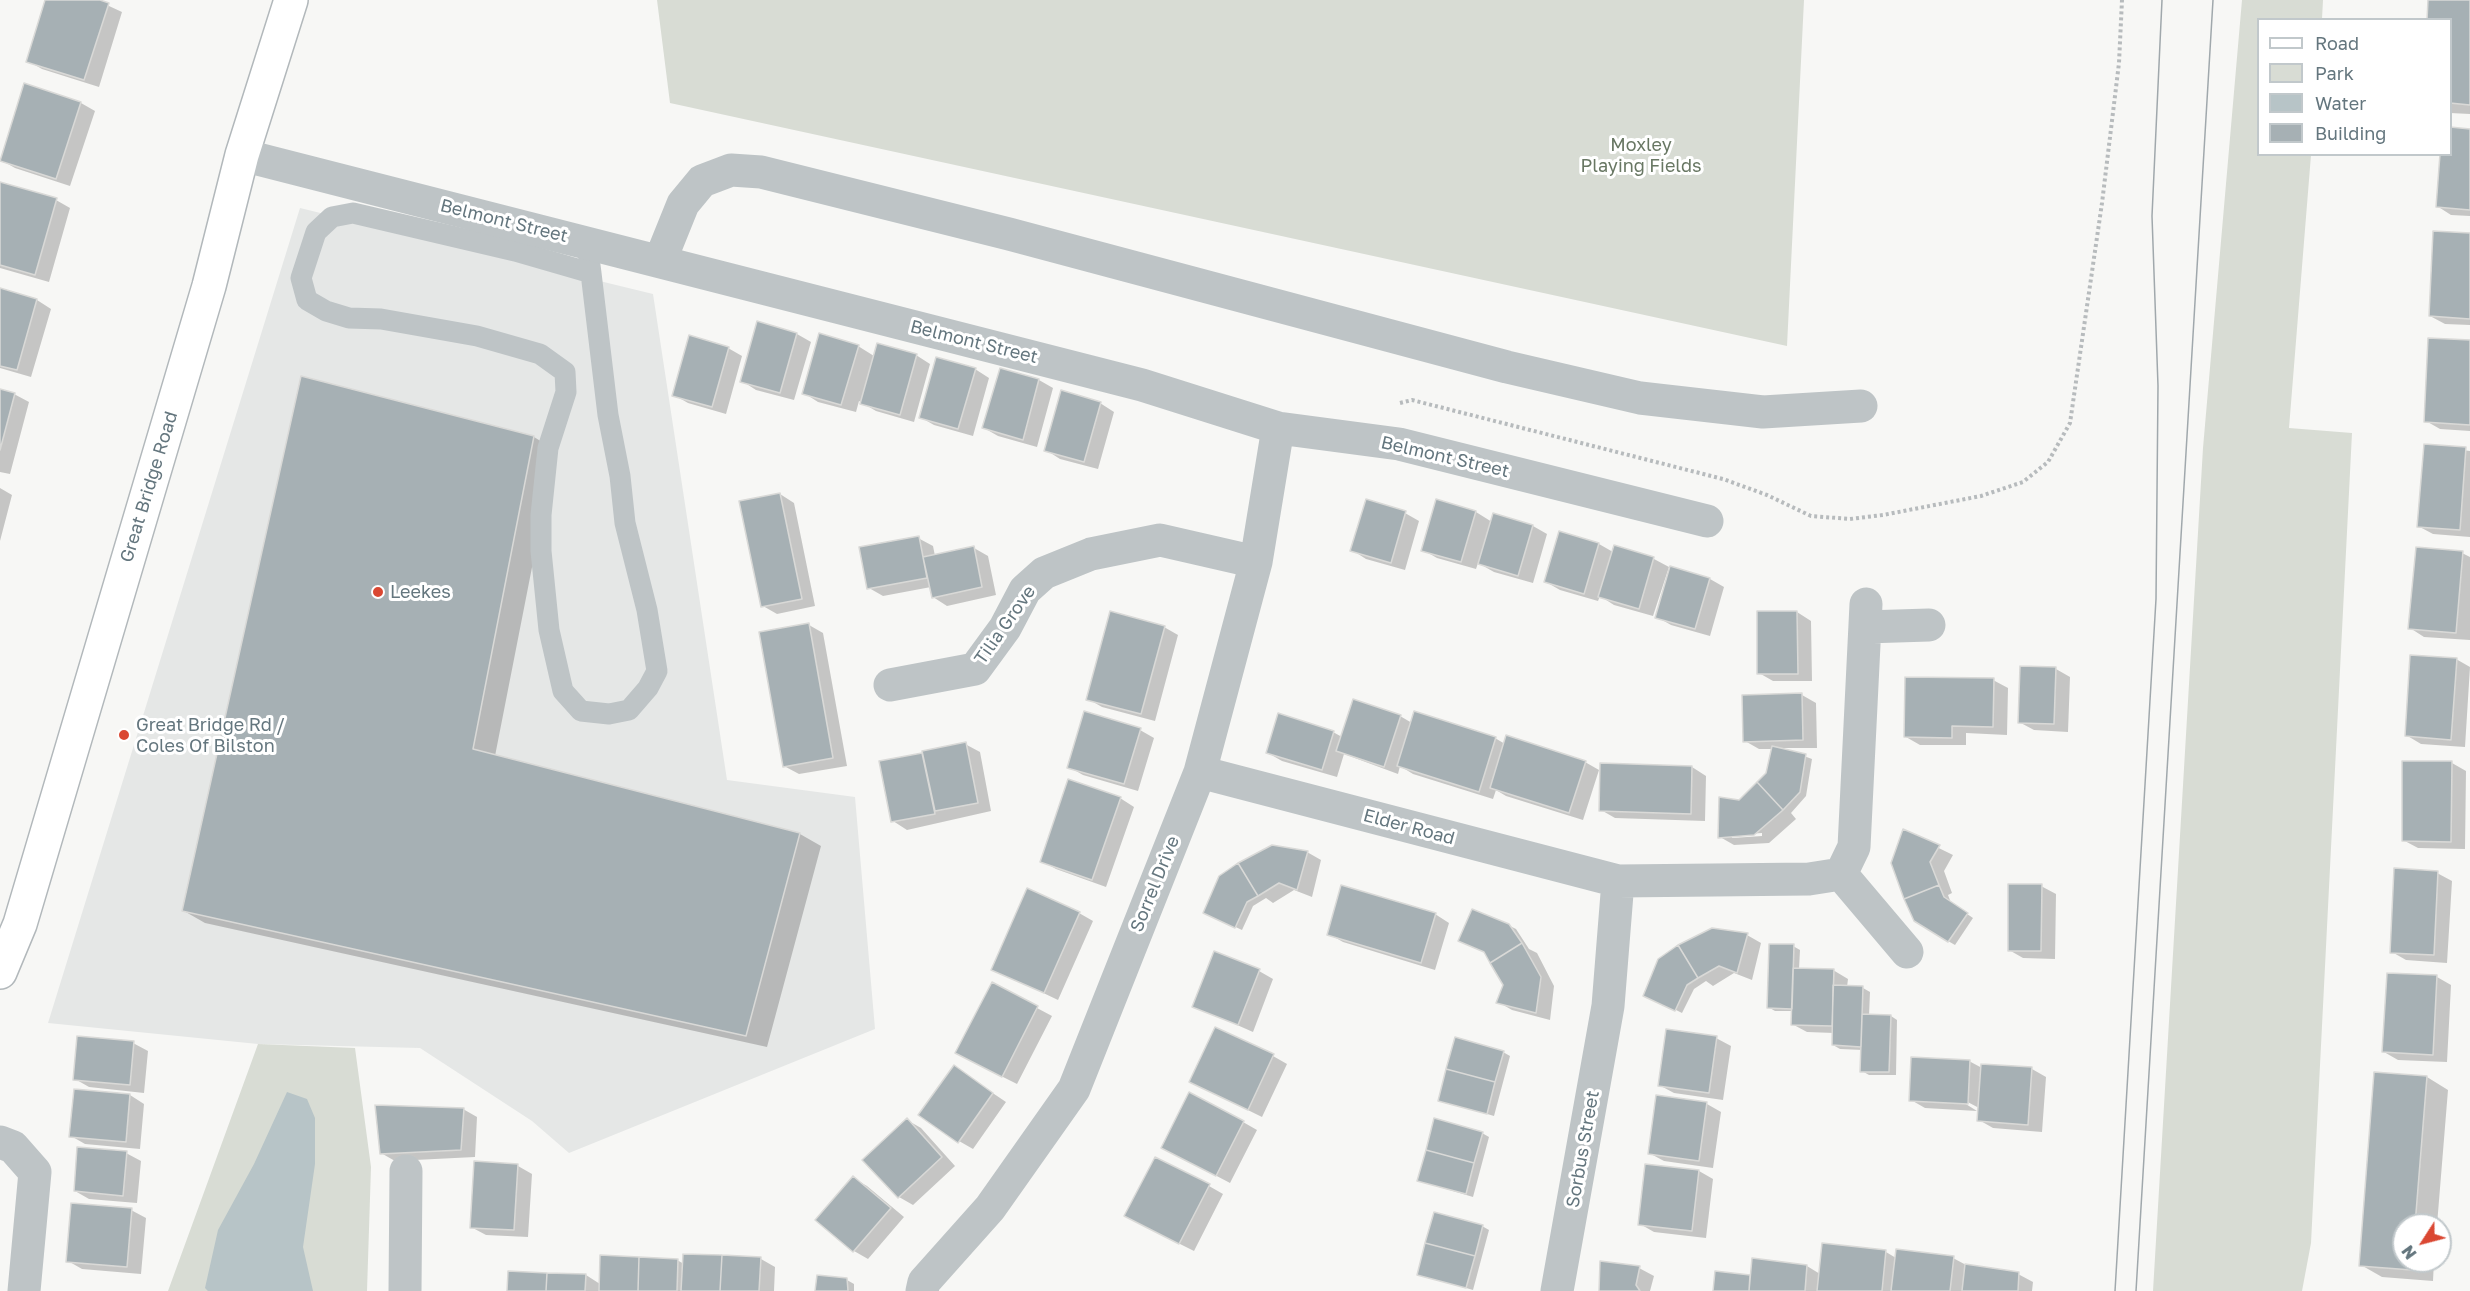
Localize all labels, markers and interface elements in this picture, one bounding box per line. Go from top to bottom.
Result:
legend [2257,18,2452,156]
text: Road [2315,32,2359,54]
text: Park [2315,62,2354,84]
text: Water [2315,92,2366,114]
text: Building [2315,122,2386,144]
park label: Moxley Playing Fields [1580,134,1702,176]
street label: Belmont Street [438,195,570,247]
street label: Belmont Street [908,316,1040,368]
street label: Great Bridge Road [116,409,182,565]
street label: Belmont Street [1379,432,1511,482]
place label: Leekes [390,581,451,603]
street label: Tilia Grove [970,581,1040,669]
marker: Leekes [371,585,385,599]
place label: Great Bridge Rd / Coles Of Bilston [136,714,285,756]
marker: Great Bridge Rd / Coles Of Bilston [117,728,131,742]
street label: Elder Road [1361,804,1457,850]
street label: Sorrel Drive [1126,833,1184,935]
street label: Sorbus Street [1562,1089,1604,1209]
north arrow [2392,1213,2452,1273]
text: N [2397,1242,2421,1263]

